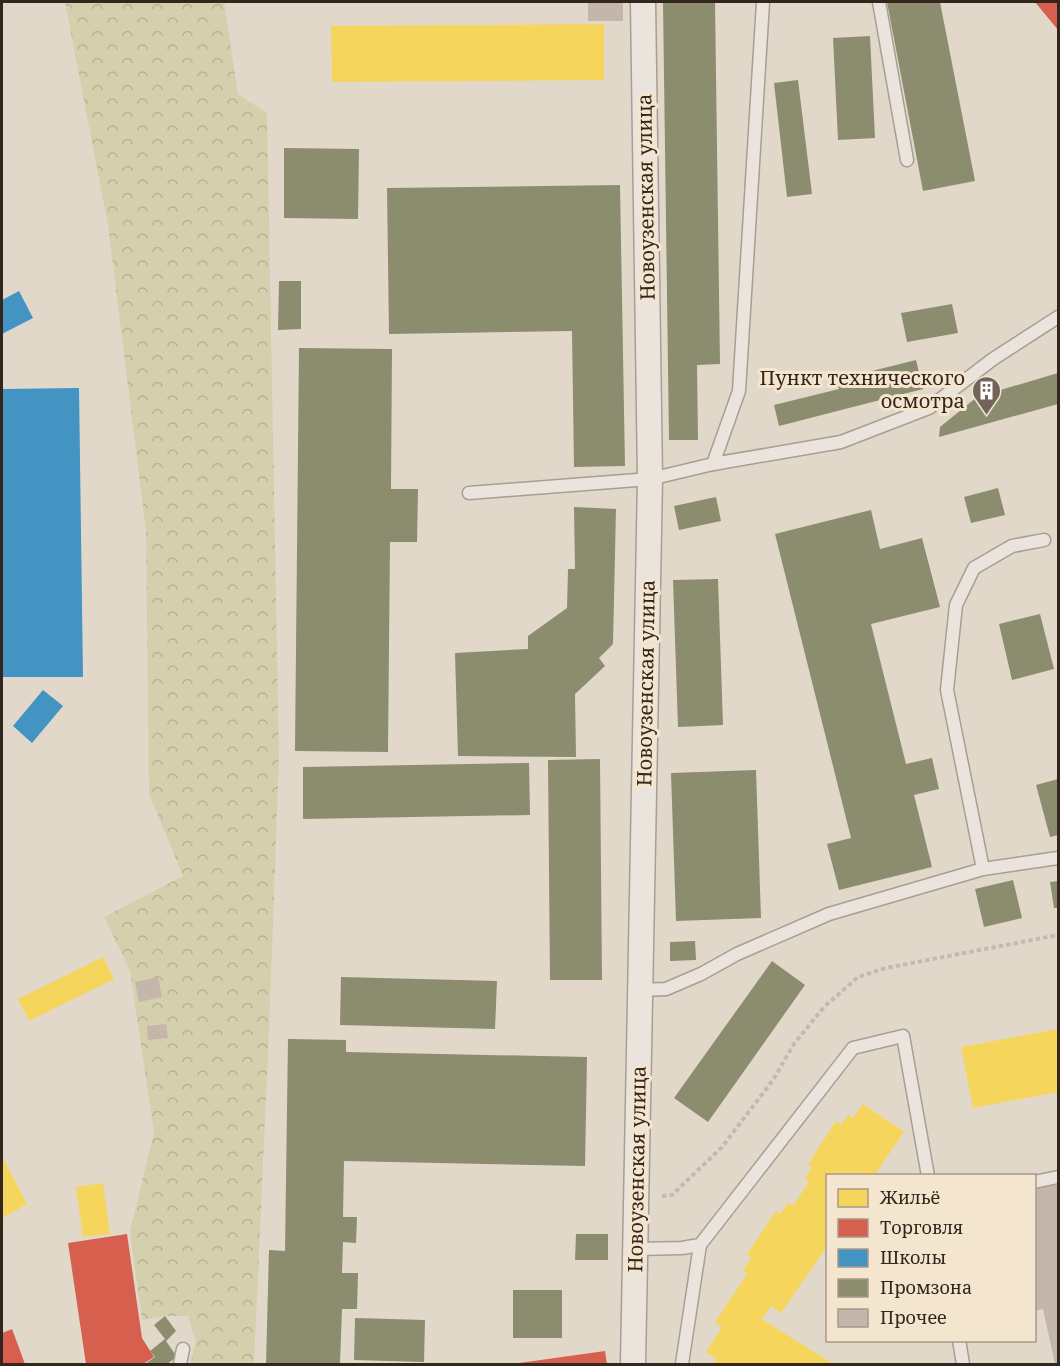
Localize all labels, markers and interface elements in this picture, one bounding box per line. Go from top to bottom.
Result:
street label: Новоузенская улица [630,94,661,301]
place label: Пункт технического осмотра [759,364,965,414]
building icon: Пункт технического осмотра [970,374,1002,416]
street label: Новоузенская улица [630,579,661,786]
street label: Новоузенская улица [621,1065,652,1272]
legend [826,1174,1036,1342]
text: Жильё [879,1185,940,1209]
text: Торговля [880,1215,963,1239]
text: Школы [880,1245,946,1269]
text: Промзона [880,1275,972,1299]
text: Прочее [880,1305,947,1329]

